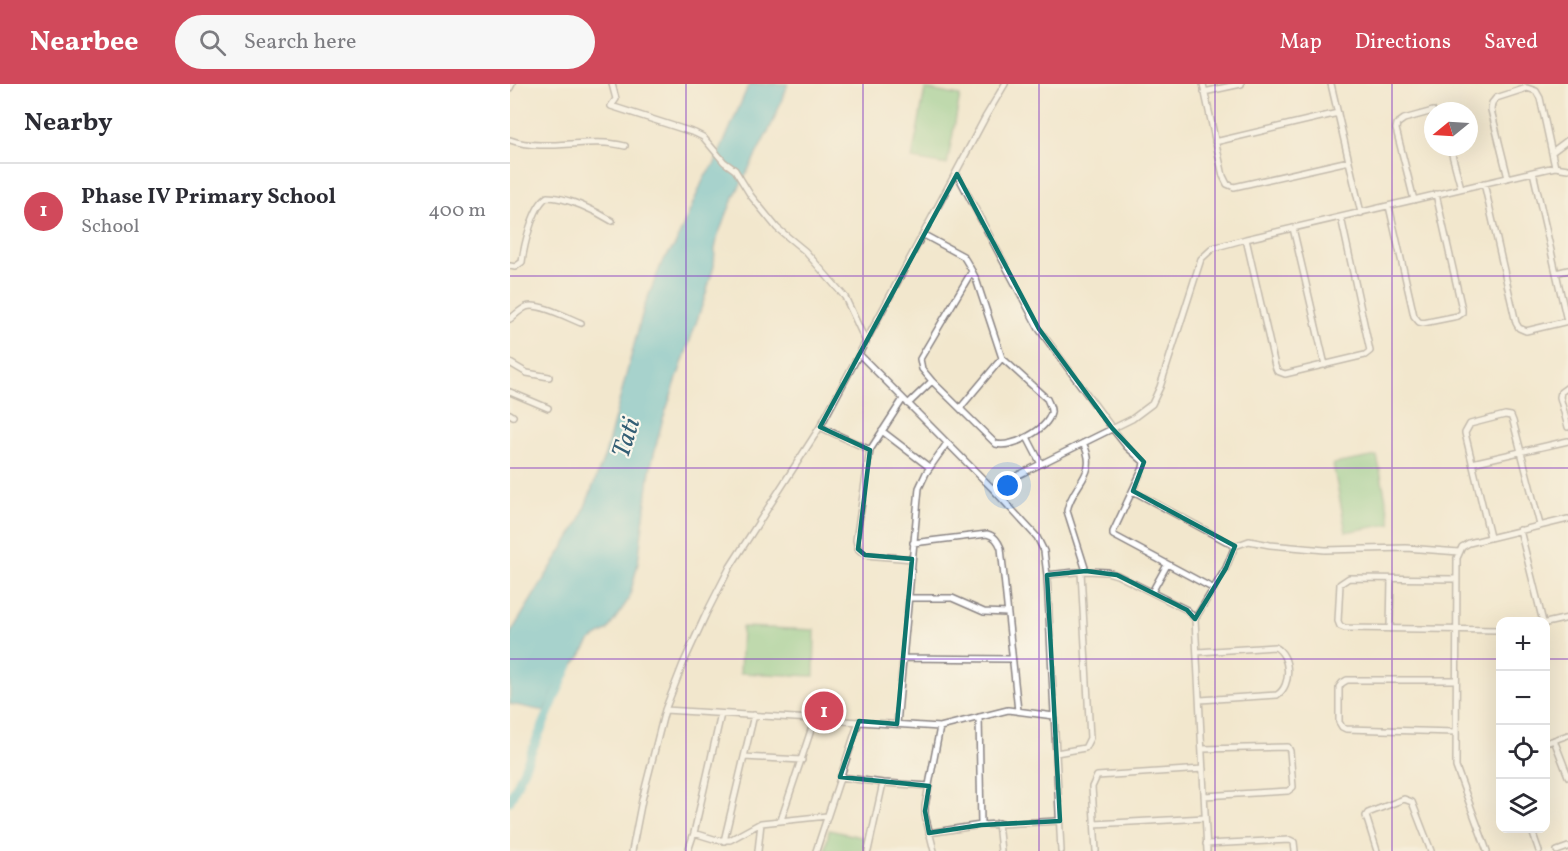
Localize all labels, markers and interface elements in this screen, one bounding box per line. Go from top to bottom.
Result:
search box [175,15,595,69]
text: Nearbee [30,23,139,62]
icon: search [196,26,229,59]
text: Search here [244,27,356,58]
text: Map [1280,28,1322,57]
text: Directions [1355,28,1451,57]
text: Saved [1484,28,1538,57]
north arrow [1424,102,1478,156]
text: Nearby [24,105,113,141]
text: Phase IV Primary School [81,182,336,213]
text: 1 [39,197,48,225]
text: 400 m [428,197,486,225]
text: School [81,213,139,241]
water label: Tati [604,413,650,463]
your location [993,471,1022,500]
map controls [1496,617,1550,833]
button: + [1496,617,1550,671]
button: − [1496,671,1550,725]
pin: 1 [804,688,844,734]
button: locate [1496,725,1550,779]
button: layers [1496,779,1550,833]

